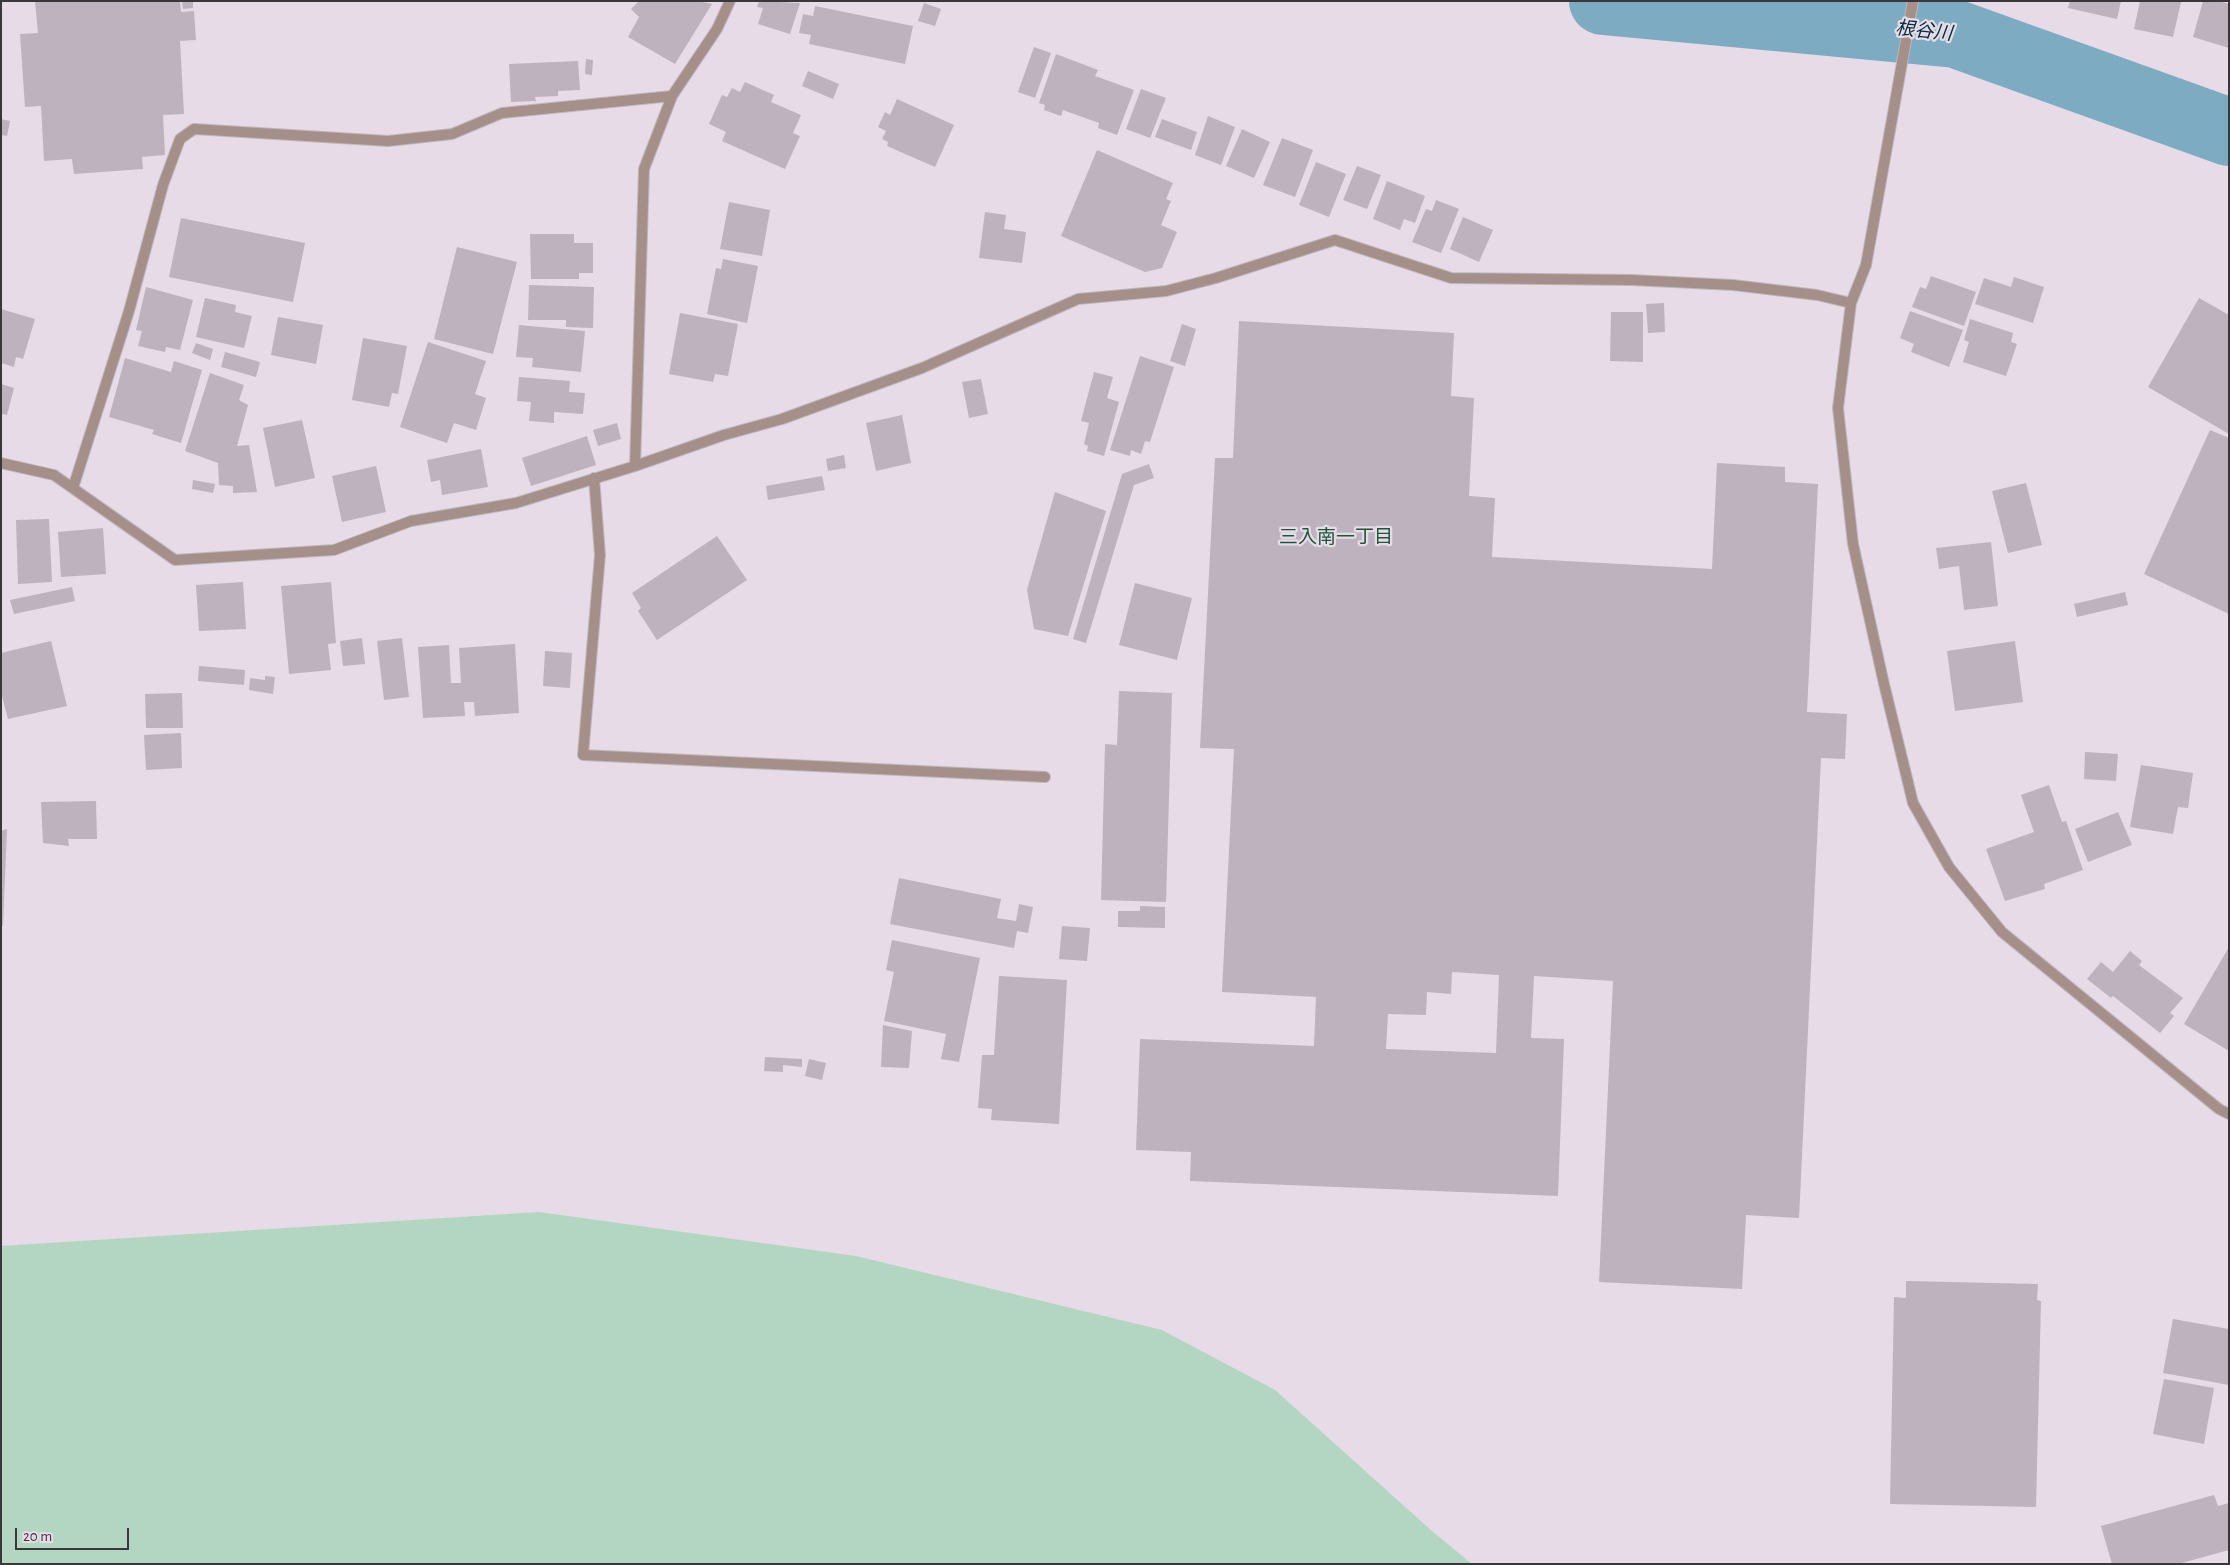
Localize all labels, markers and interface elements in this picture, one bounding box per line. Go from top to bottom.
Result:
water label: 根谷川 [1894,17,1954,45]
district label: 三入南一丁目 [1279,526,1393,548]
scale bar [18,1518,131,1550]
text: 20 m [23,1529,52,1544]

